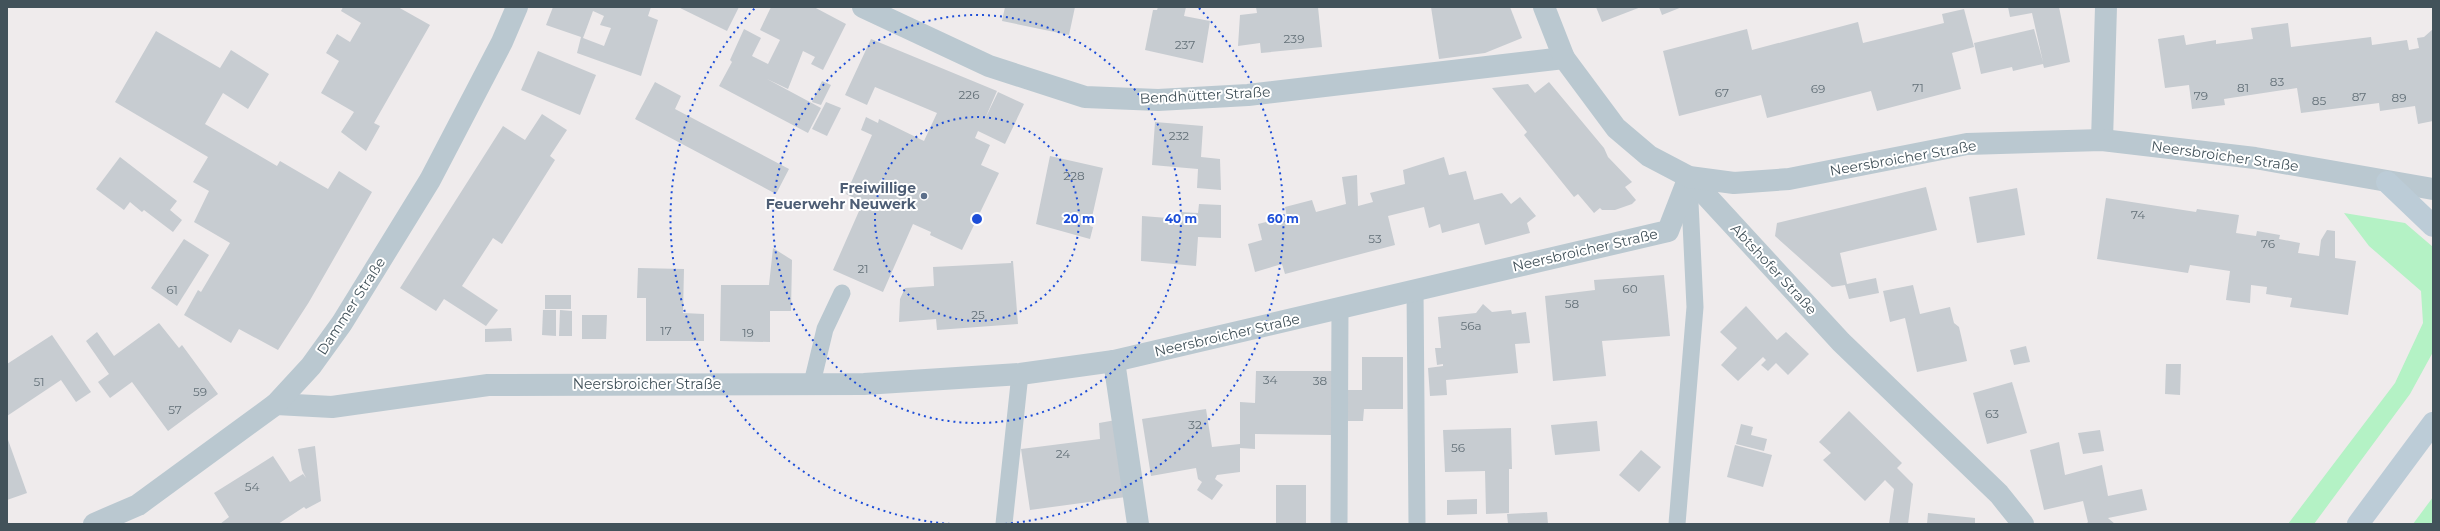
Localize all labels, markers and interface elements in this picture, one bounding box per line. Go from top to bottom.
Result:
house number: 239 [1284,31,1304,46]
house number: 237 [1175,37,1195,52]
house number: 83 [2270,74,2284,89]
house number: 71 [1912,80,1924,95]
house number: 81 [2237,80,2249,95]
house number: 69 [1811,81,1825,96]
street label: Bendhütter Straße [1139,83,1271,107]
house number: 67 [1715,85,1729,100]
house number: 226 [959,87,979,102]
house number: 79 [2194,88,2208,103]
house number: 87 [2352,89,2366,104]
house number: 89 [2392,90,2406,105]
house number: 85 [2312,93,2326,108]
house number: 232 [1169,128,1189,143]
street label: Neersbroicher Straße [1828,136,1978,180]
street label: Neersbroicher Straße [2150,137,2300,175]
house number: 228 [1063,168,1085,183]
place label: Freiwillige Feuerwehr Neuwerk [766,179,917,213]
marker: Freiwillige Feuerwehr Neuwerk [919,191,929,201]
house number: 74 [2131,207,2145,222]
text: 20 m [1063,211,1095,226]
text: 40 m [1165,211,1197,226]
text: 60 m [1267,211,1299,226]
centre of rings [970,212,984,226]
street label: Abtshofer Straße [1727,220,1821,318]
street label: Neersbroicher Straße [1511,225,1659,275]
house number: 53 [1368,231,1382,246]
house number: 76 [2261,236,2275,251]
street label: Dammer Straße [313,254,389,358]
house number: 21 [857,261,869,276]
house number: 60 [1622,281,1638,296]
house number: 61 [166,282,178,297]
house number: 58 [1565,296,1580,311]
house number: 25 [971,307,985,322]
street label: Neersbroicher Straße [1153,310,1301,360]
house number: 56a [1460,318,1482,333]
house number: 17 [660,323,672,338]
house number: 19 [742,325,754,340]
house number: 34 [1263,372,1277,387]
house number: 38 [1313,373,1328,388]
house number: 51 [33,374,45,389]
street label: Neersbroicher Straße [573,375,721,393]
house number: 59 [193,384,207,399]
house number: 57 [168,402,182,417]
house number: 63 [1985,406,1999,421]
house number: 32 [1188,417,1202,432]
house number: 56 [1451,440,1465,455]
house number: 24 [1056,446,1070,461]
house number: 54 [245,479,259,494]

